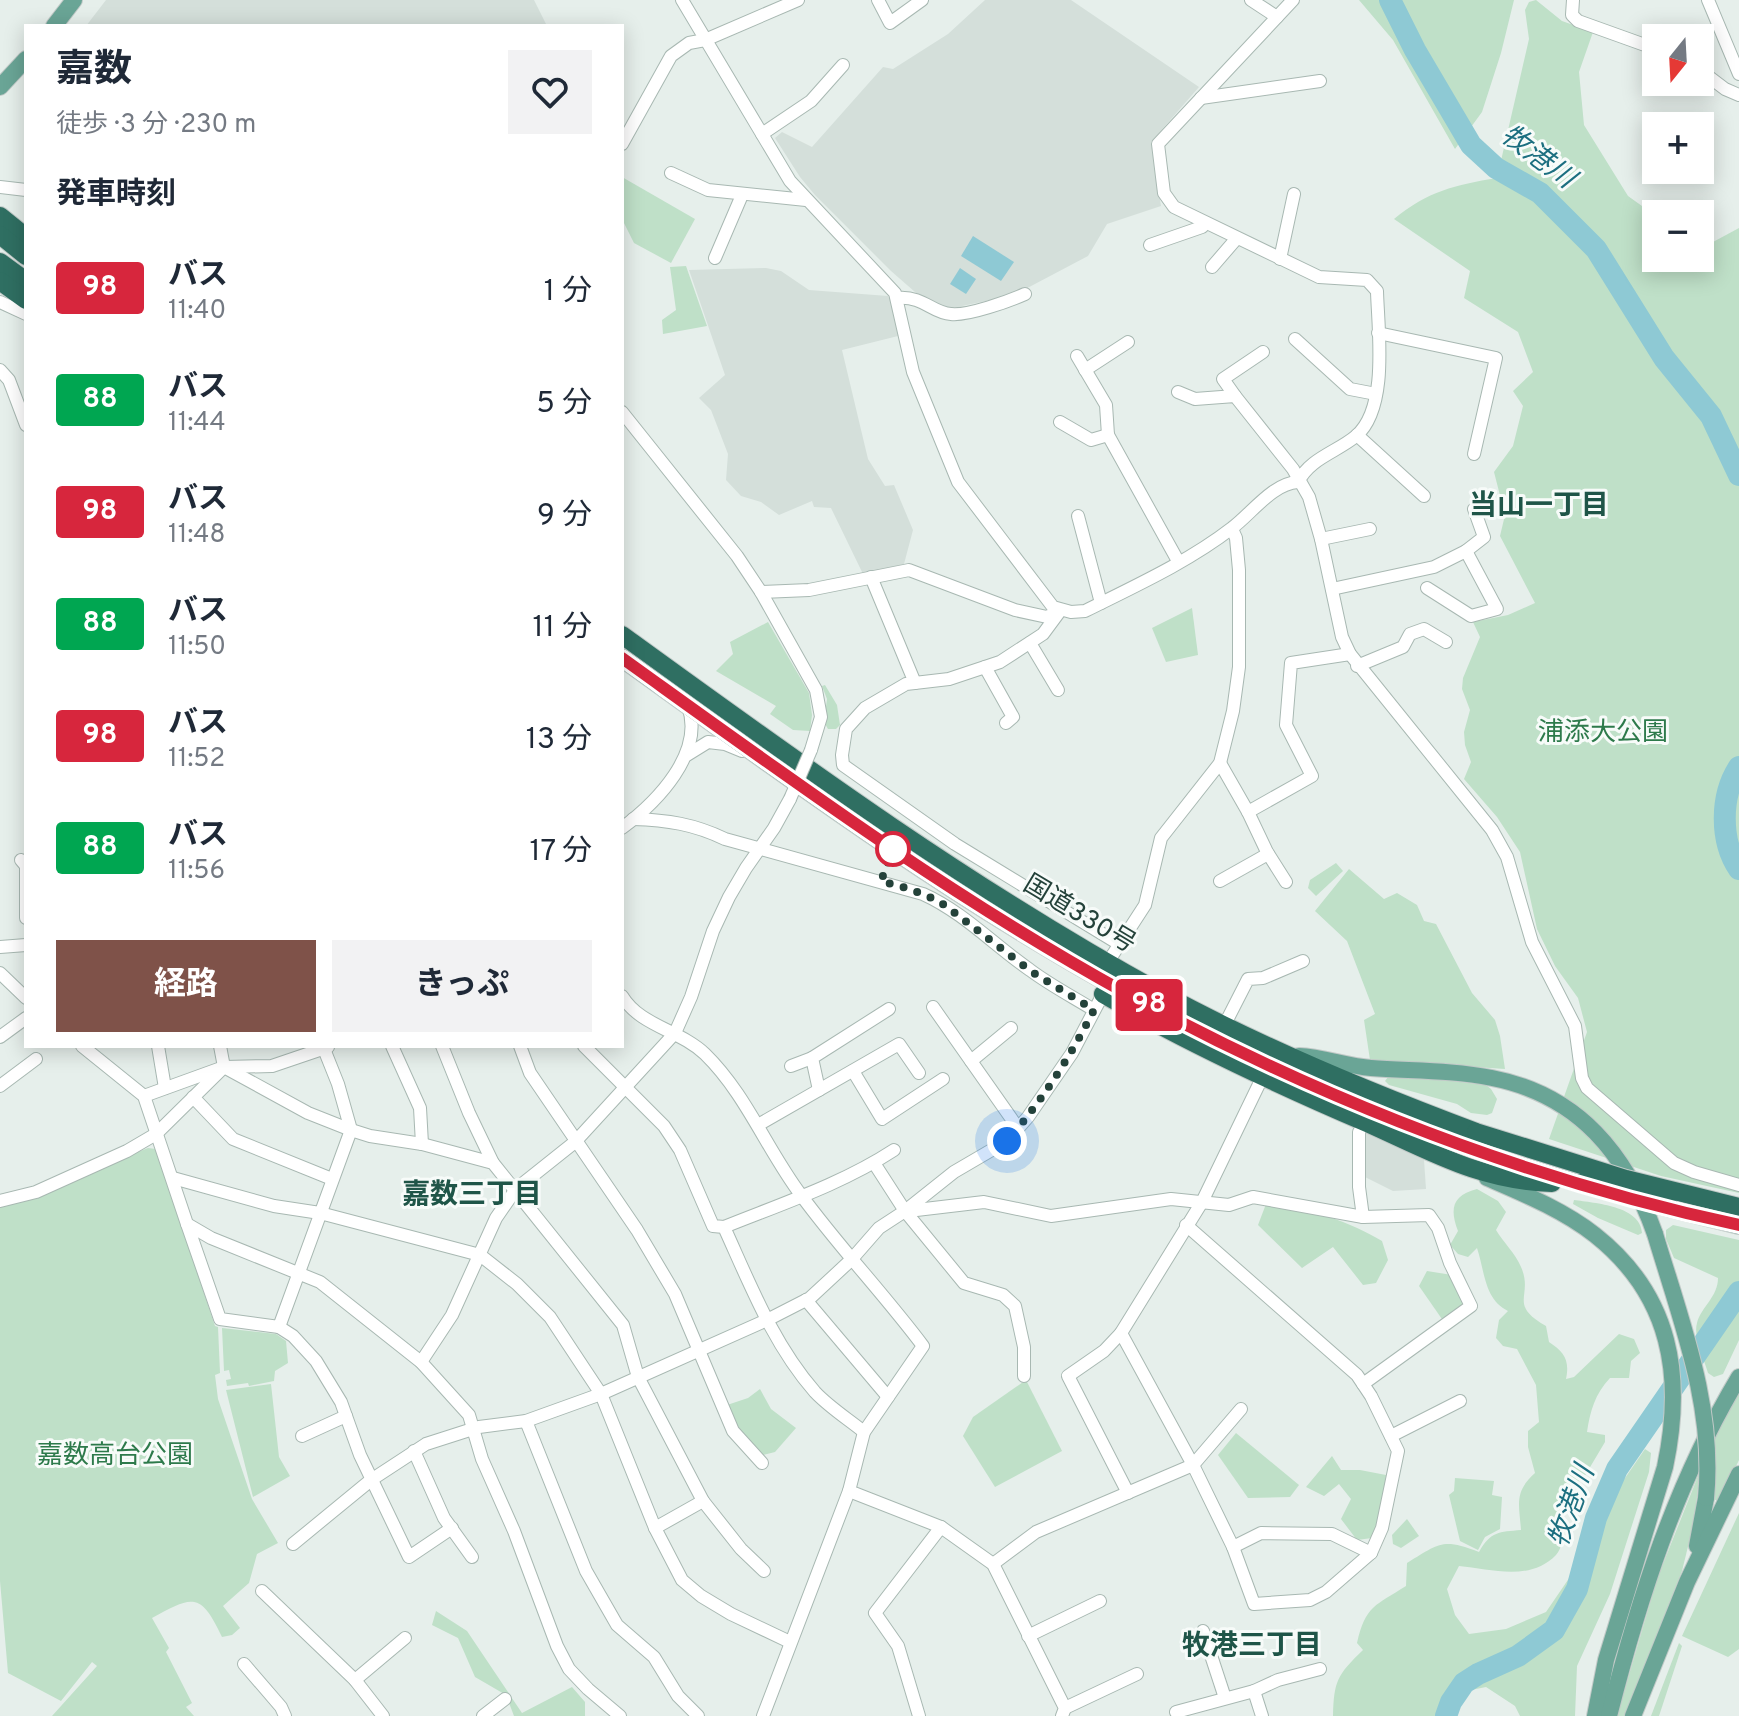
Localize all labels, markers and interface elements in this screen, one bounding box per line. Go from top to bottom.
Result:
north arrow [1642,24,1714,96]
map controls [1642,24,1714,272]
text: 嘉数 [56,47,132,96]
button: heart [508,50,592,134]
text: 徒歩 · 3 分 · 230 m [56,109,256,142]
button: + [1642,112,1714,184]
water label: 牧港川 [1493,118,1584,199]
text: 発車時刻 [56,177,176,214]
button: − [1642,200,1714,272]
text: バス [168,258,228,295]
text: 98 [83,270,117,306]
text: 1 分 [544,274,592,311]
text: 11:40 [168,295,226,328]
text: バス [168,370,228,407]
text: 88 [82,382,118,418]
text: 5 分 [536,386,592,423]
text: 11:44 [168,407,226,440]
text: バス [168,482,228,519]
district label: 当山一丁目 [1469,489,1609,525]
text: 98 [83,494,117,530]
text: 9 分 [537,498,592,535]
text: 11:48 [168,519,225,552]
text: バス [168,594,228,631]
text: 88 [82,606,118,642]
text: 11 分 [533,610,592,647]
text: 11:50 [168,631,226,664]
text: バス [168,706,228,743]
park label: 浦添大公園 [1538,717,1668,750]
text: 98 [83,718,117,754]
text: 13 分 [526,722,592,759]
text: 11:52 [168,743,225,776]
text: バス [168,818,228,855]
text: 88 [82,830,118,866]
unlabelled marker [876,832,910,866]
text: 17 分 [529,834,592,871]
text: 11:56 [168,855,225,888]
street label: 国道330号 [1017,868,1141,962]
button: 経路 [56,940,316,1032]
button: きっぷ [332,940,592,1032]
line badge: 98 [1113,979,1185,1031]
text: 98 [1132,987,1166,1023]
your location [987,1121,1027,1161]
district label: 嘉数三丁目 [402,1178,542,1214]
park label: 嘉数高台公園 [37,1440,193,1473]
water label: 牧港川 [1542,1459,1605,1553]
district label: 牧港三丁目 [1182,1629,1322,1665]

